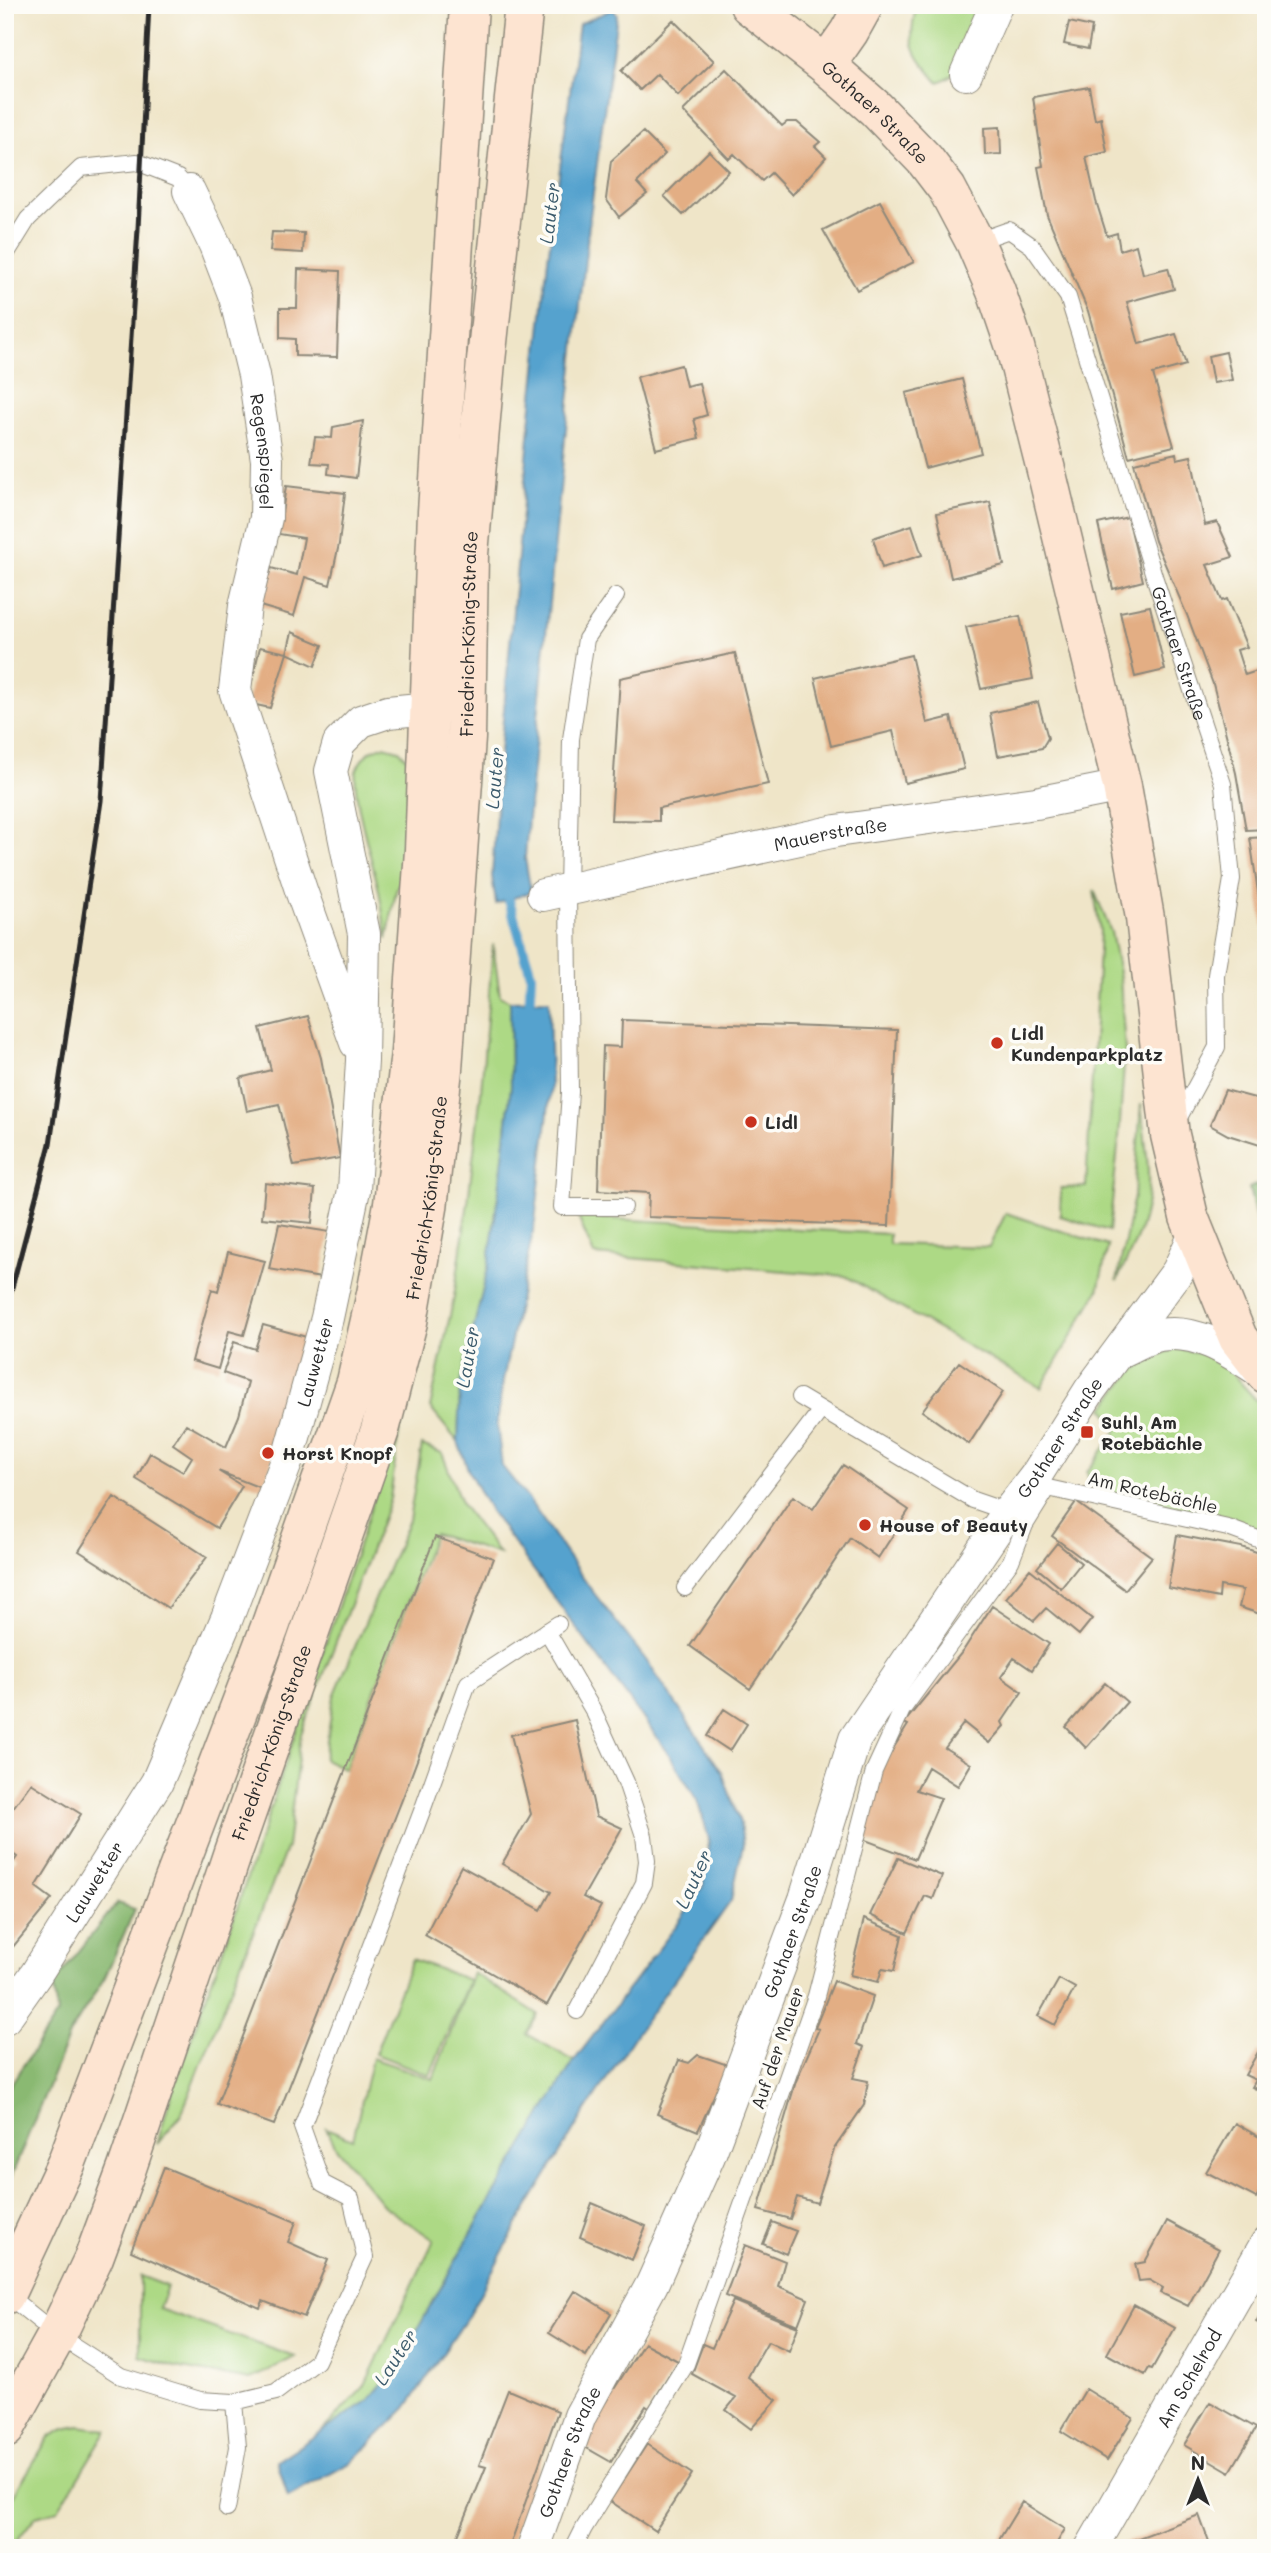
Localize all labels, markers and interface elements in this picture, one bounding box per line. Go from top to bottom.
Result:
street label: Gothaer Straße [817,55,934,169]
water label: Lauter [533,181,565,245]
street label: Regenspiegel [245,392,279,510]
street label: Friedrich-König-Straße [454,530,483,737]
street label: Gothaer Straße [1146,583,1213,724]
water label: Lauter [479,746,509,810]
street label: Mauerstraße [771,812,889,856]
place label: Lidl Kundenparkplatz [1011,1021,1163,1066]
marker: Lidl Kundenparkplatz [989,1035,1005,1051]
street label: Friedrich-König-Straße [400,1094,452,1302]
place label: Lidl [765,1110,798,1134]
marker: Lidl [743,1114,759,1130]
street label: Lauwetter [291,1315,339,1409]
water label: Lauter [449,1324,485,1390]
street label: Gothaer Straße [1011,1372,1108,1503]
place label: Suhl, Am Rotebächle [1101,1410,1203,1455]
marker: Suhl, Am Rotebächle [1079,1424,1095,1440]
place label: Horst Knopf [282,1441,393,1465]
marker: Horst Knopf [260,1445,276,1461]
street label: Am Rotebächle [1086,1465,1220,1519]
place label: House of Beauty [879,1513,1028,1537]
marker: House of Beauty [857,1517,873,1533]
street label: Friedrich-König-Straße [226,1641,316,1844]
street label: Lauwetter [60,1836,129,1927]
water label: Lauter [669,1846,717,1912]
street label: Gothaer Straße [757,1862,827,2002]
street label: Auf der Mauer [745,1984,809,2112]
water label: Lauter [368,2324,422,2390]
street label: Am Schelrod [1151,2324,1227,2432]
street label: Gothaer Straße [533,2381,606,2521]
north arrow [1162,2444,1232,2514]
text: N [1191,2450,1205,2475]

